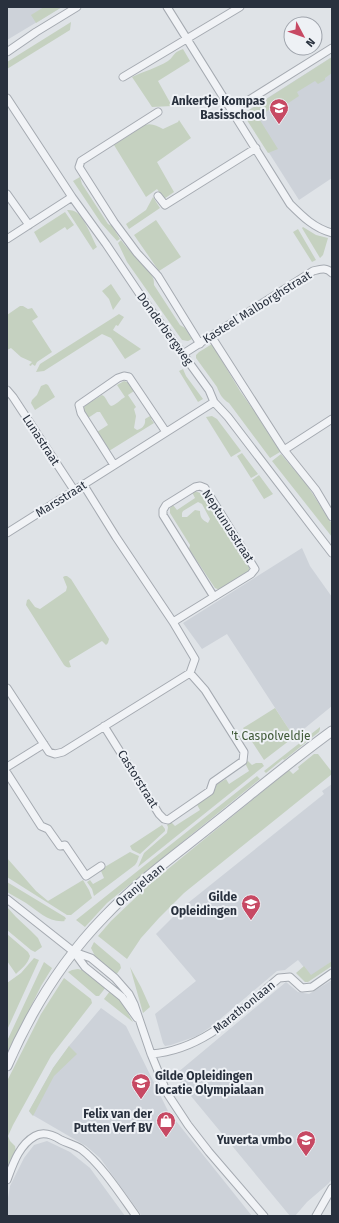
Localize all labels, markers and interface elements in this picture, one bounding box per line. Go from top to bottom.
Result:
north arrow [283,16,323,56]
text: N [303,35,317,49]
place label: Ankertje Kompas Basisschool [171,94,265,122]
school or university icon: Ankertje Kompas Basisschool [268,97,290,125]
street label: Kasteel Malborghstraat [200,267,314,346]
street label: Donderbergweg [134,290,196,368]
street label: Lunastraat [19,412,63,469]
street label: Marsstraat [33,478,90,520]
street label: Neptunusstraat [199,487,257,566]
park label: 't Caspolveldje [231,729,311,743]
street label: Castorstraat [115,747,162,811]
street label: Oranjelaan [113,861,167,909]
place label: Gilde Opleidingen [171,890,237,918]
school or university icon: Gilde Opleidingen [240,893,262,921]
street label: Marathonlaan [210,978,278,1036]
place label: Gilde Opleidingen locatie Olympialaan [155,1069,264,1097]
school or university icon: Gilde Opleidingen locatie Olympialaan [130,1072,152,1100]
place label: Felix van der Putten Verf BV [74,1107,153,1135]
shop icon: Felix van der Putten Verf BV [155,1110,177,1138]
school or university icon: Yuverta vmbo [295,1129,317,1157]
place label: Yuverta vmbo [216,1133,292,1147]

